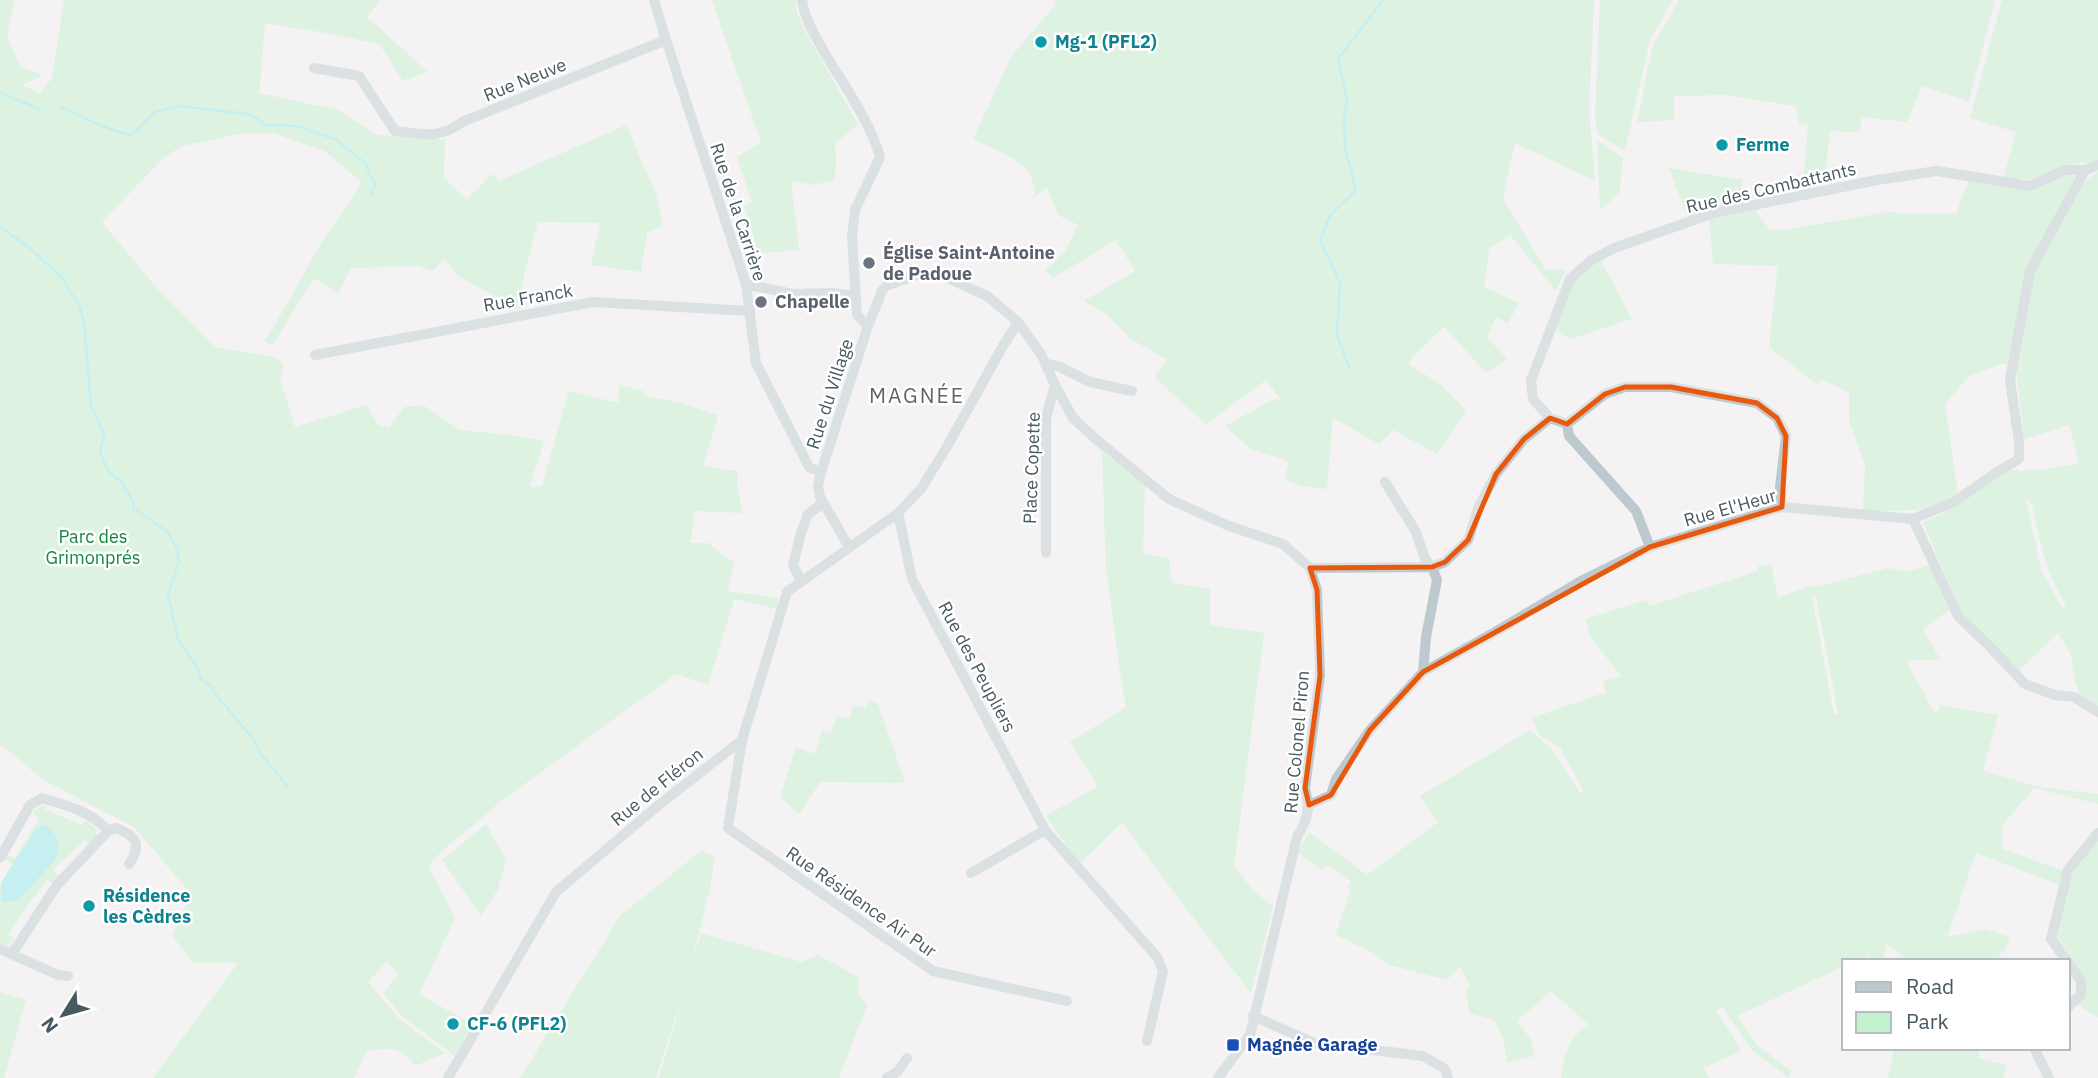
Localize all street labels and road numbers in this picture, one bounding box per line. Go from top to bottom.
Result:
street label: Rue Neuve [480,52,570,107]
street label: Rue de la Carrière [705,140,772,284]
street label: Rue des Combattants [1684,157,1858,218]
street label: Rue Franck [481,278,575,317]
street label: Rue du Village [801,336,858,452]
street label: Place Copette [1018,411,1045,525]
street label: Rue El'Heur [1681,483,1779,532]
street label: Rue des Peupliers [933,597,1022,736]
street label: Rue Colonel Piron [1279,669,1314,814]
street label: Rue de Fléron [606,742,707,831]
street label: Rue Résidence Air Pur [782,841,941,962]

